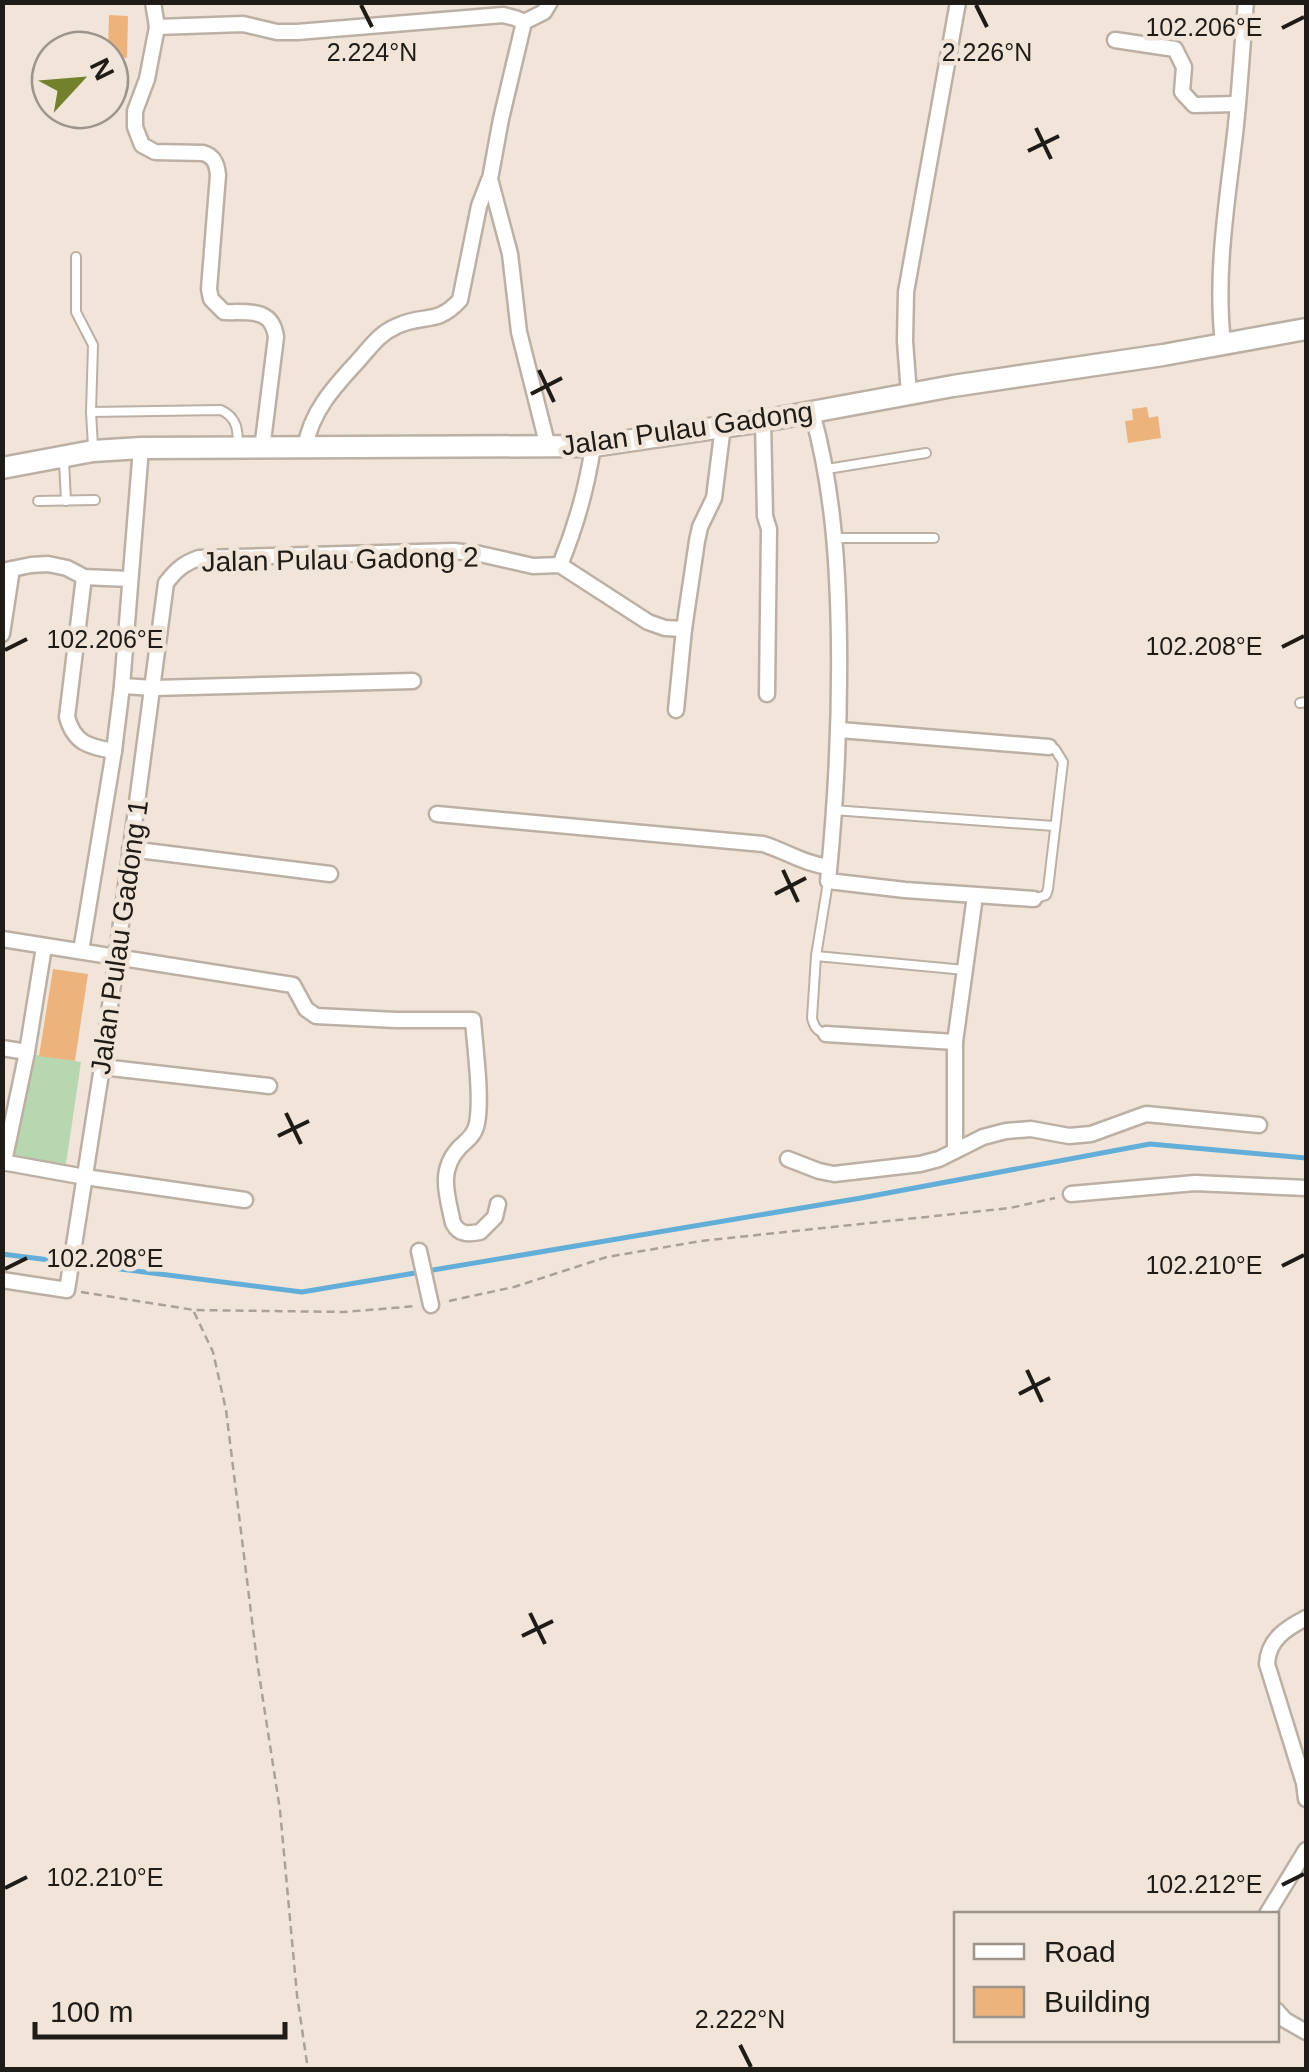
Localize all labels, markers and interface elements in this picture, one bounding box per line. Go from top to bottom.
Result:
text: 102.206°E [1145,13,1263,41]
north arrow [30,30,130,130]
text: 2.224°N [327,38,417,66]
text: 2.226°N [942,38,1032,66]
text: N [84,53,120,85]
street label: Jalan Pulau Gadong [559,395,815,462]
street label: Jalan Pulau Gadong 2 [201,542,479,577]
text: 102.206°E [46,625,164,653]
text: 102.208°E [1145,632,1263,660]
street label: Jalan Pulau Gadong 1 [85,798,154,1076]
text: 102.208°E [46,1244,164,1272]
text: 102.210°E [1145,1251,1263,1279]
text: 102.210°E [46,1863,164,1891]
text: 102.212°E [1145,1870,1263,1898]
legend [954,1912,1279,2042]
text: Road [1044,1935,1116,1968]
scale bar [35,1977,285,2039]
text: Building [1044,1985,1151,2018]
text: 100 m [50,1995,133,2028]
text: 2.222°N [695,2005,785,2033]

